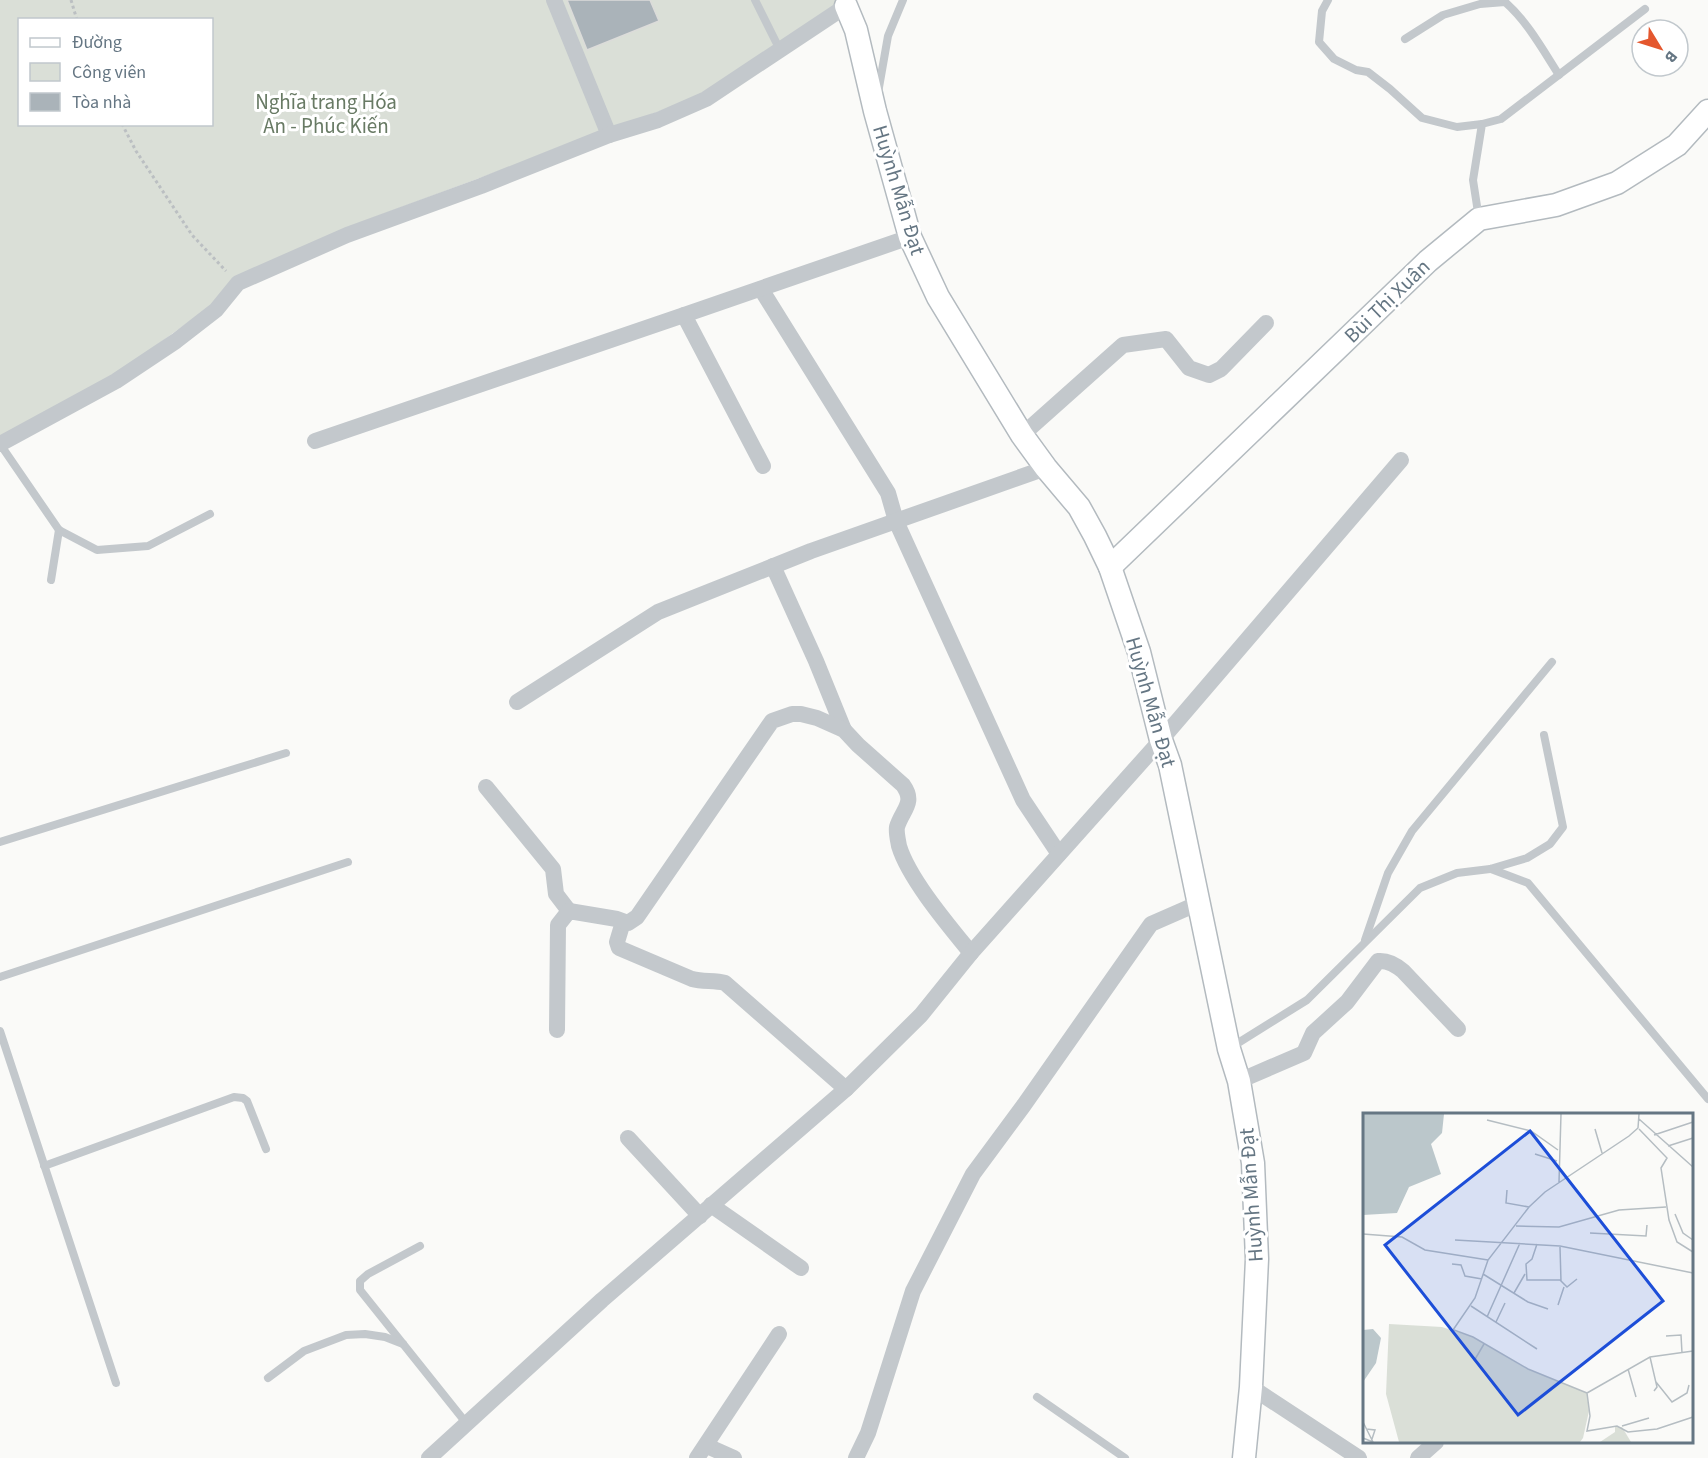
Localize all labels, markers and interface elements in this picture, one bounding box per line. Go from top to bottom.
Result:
legend [18,18,213,126]
north arrow [1630,18,1690,78]
text: Đường [72,30,122,55]
text: B [1659,46,1683,67]
text: Công viên [72,60,146,85]
park label: Nghĩa trang Hóa An - Phúc Kiến [255,87,397,141]
text: Tòa nhà [72,90,131,115]
street label: Huỳnh Mẫn Đạt [865,121,933,259]
street label: Bùi Thị Xuân [1337,252,1437,350]
street label: Huỳnh Mẫn Đạt [1118,633,1184,771]
inset map [1363,1113,1693,1443]
street label: Huỳnh Mẫn Đạt [1231,1127,1271,1263]

